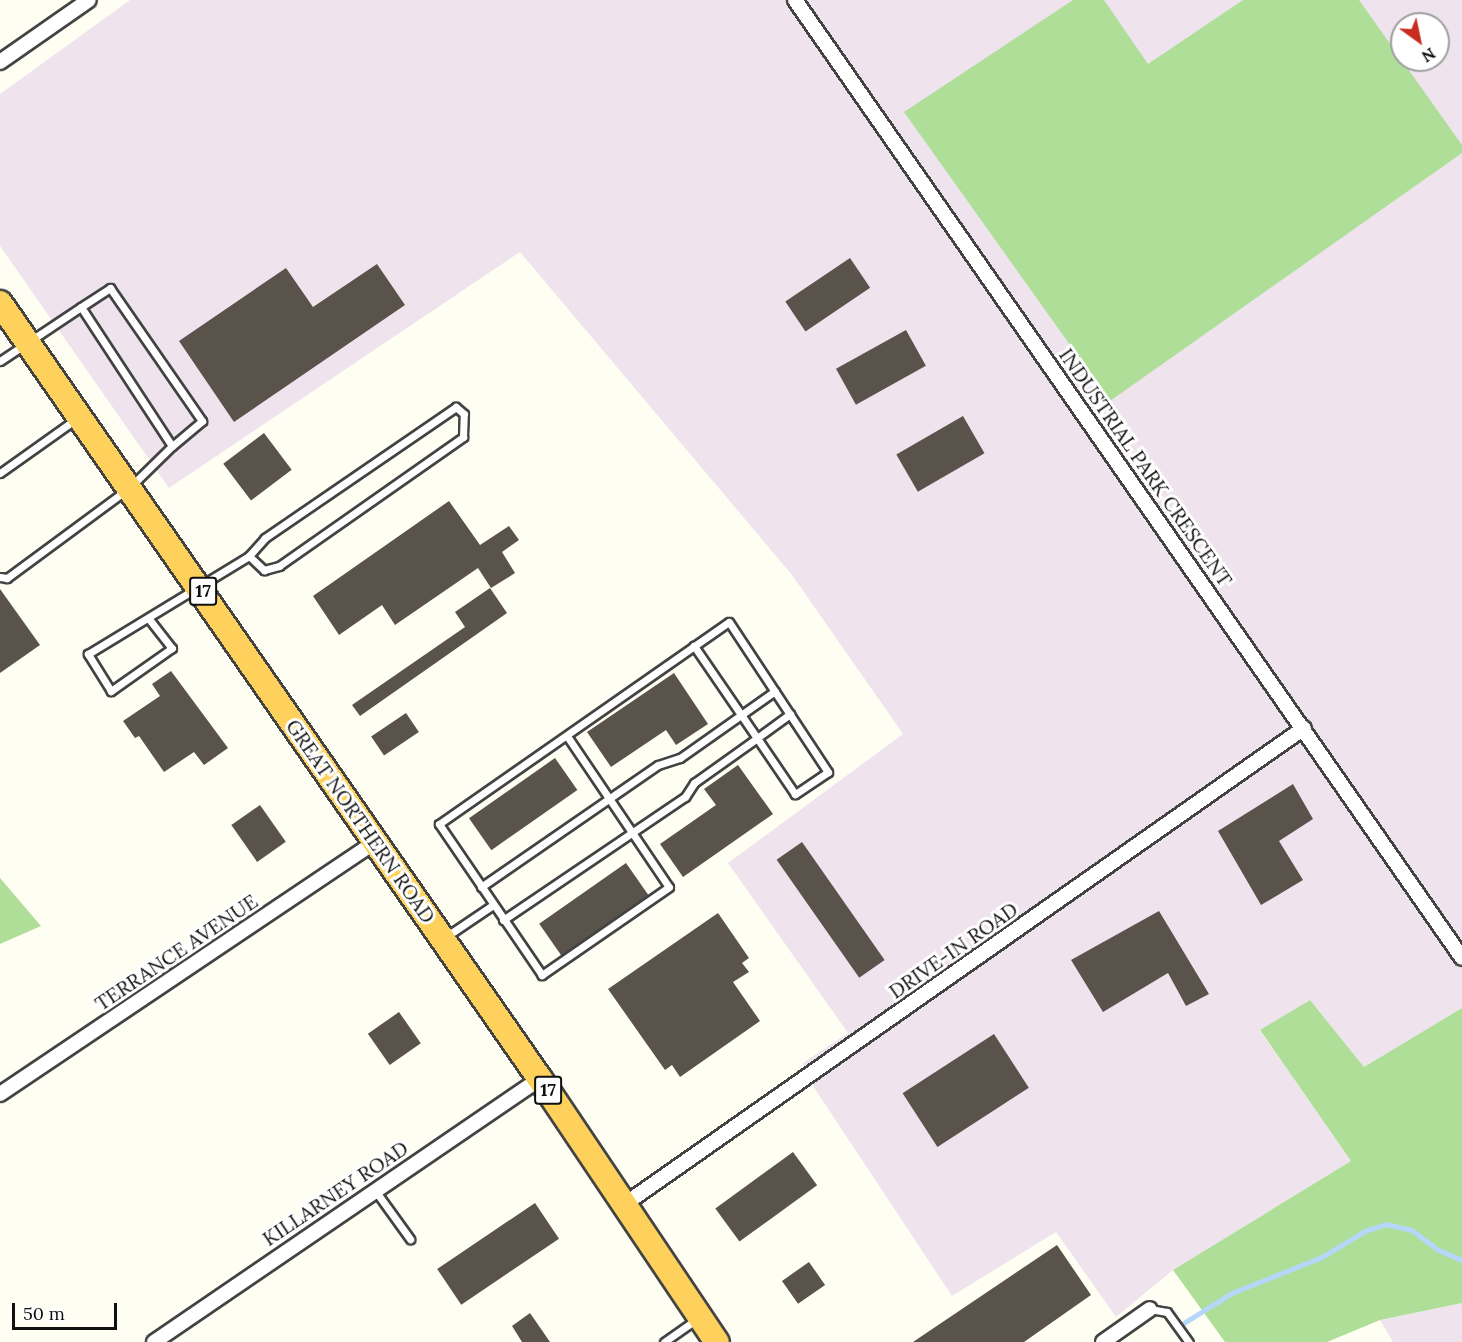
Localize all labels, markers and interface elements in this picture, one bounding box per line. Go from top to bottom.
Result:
north arrow [1390,12,1450,72]
text: N [1418,44,1439,67]
street label: INDUSTRIAL PARK CRESCENT [1055,343,1237,591]
road number: 17 [188,576,218,606]
street label: GREAT NORTHERN ROAD [281,715,441,927]
street label: TERRANCE AVENUE [90,889,262,1015]
street label: DRIVE-IN ROAD [884,897,1022,1003]
road number: 17 [533,1075,563,1105]
street label: KILLARNEY ROAD [258,1135,412,1251]
scale bar [15,1291,120,1329]
text: 50 m [23,1302,65,1325]

